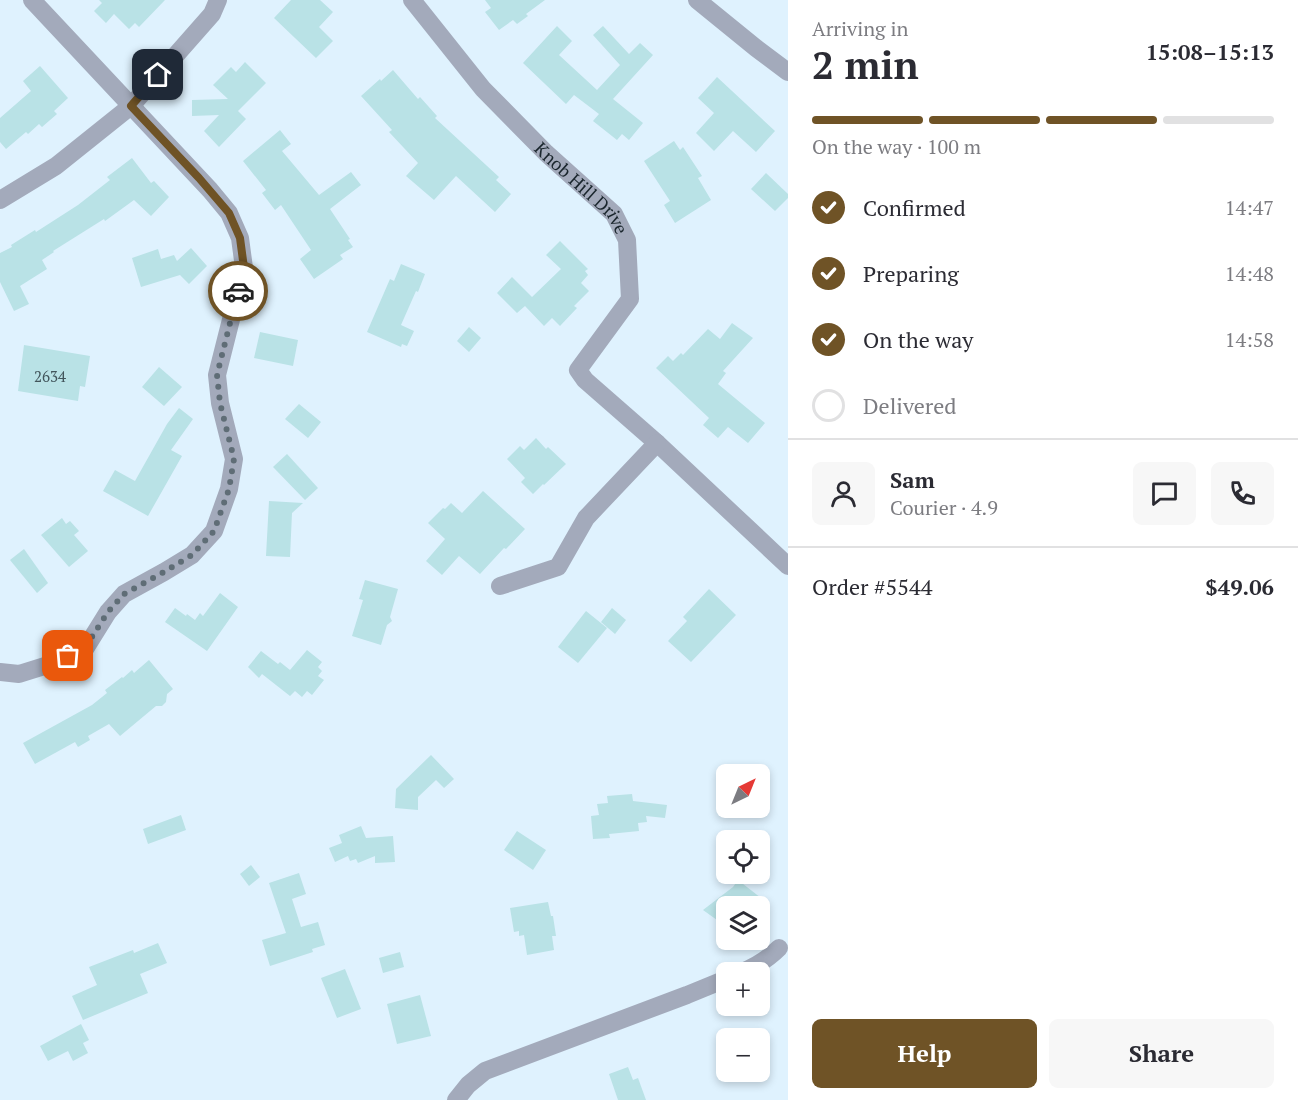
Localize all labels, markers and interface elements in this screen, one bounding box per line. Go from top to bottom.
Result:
text: Arriving in [812,15,908,42]
text: 15:08–15:13 [1146,37,1274,66]
text: 2 min [812,38,919,90]
pin [132,49,183,100]
icon: home [141,58,174,91]
text: On the way · 100 m [812,133,981,160]
street label: Knob Hill Drive [530,137,634,238]
icon: check [812,191,845,224]
text: Confirmed [863,193,966,222]
text: 14:47 [1225,194,1274,221]
icon: check [812,257,845,290]
text: Preparing [863,259,959,288]
text: 14:48 [1225,260,1274,287]
courier [208,261,268,321]
icon: car [222,275,255,308]
icon: check [812,323,845,356]
text: On the way [863,325,973,354]
text: 14:58 [1225,326,1274,353]
house number: 2634 [34,366,66,386]
text: Delivered [863,391,956,420]
button: person [812,462,875,525]
button: chat [1133,462,1196,525]
button: phone [1211,462,1274,525]
text: Sam [890,465,935,494]
text: Courier · 4.9 [890,494,998,521]
text: Order #5544 [812,572,932,601]
text: $49.06 [1205,572,1274,601]
pin [42,630,93,681]
icon: bag [51,639,84,672]
north arrow [716,764,770,818]
map controls [716,764,770,1082]
button: locate [716,830,770,884]
button: layers [716,896,770,950]
button: + [716,962,770,1016]
button: Help [812,1019,1037,1088]
button: Share [1049,1019,1274,1088]
button: − [716,1028,770,1082]

